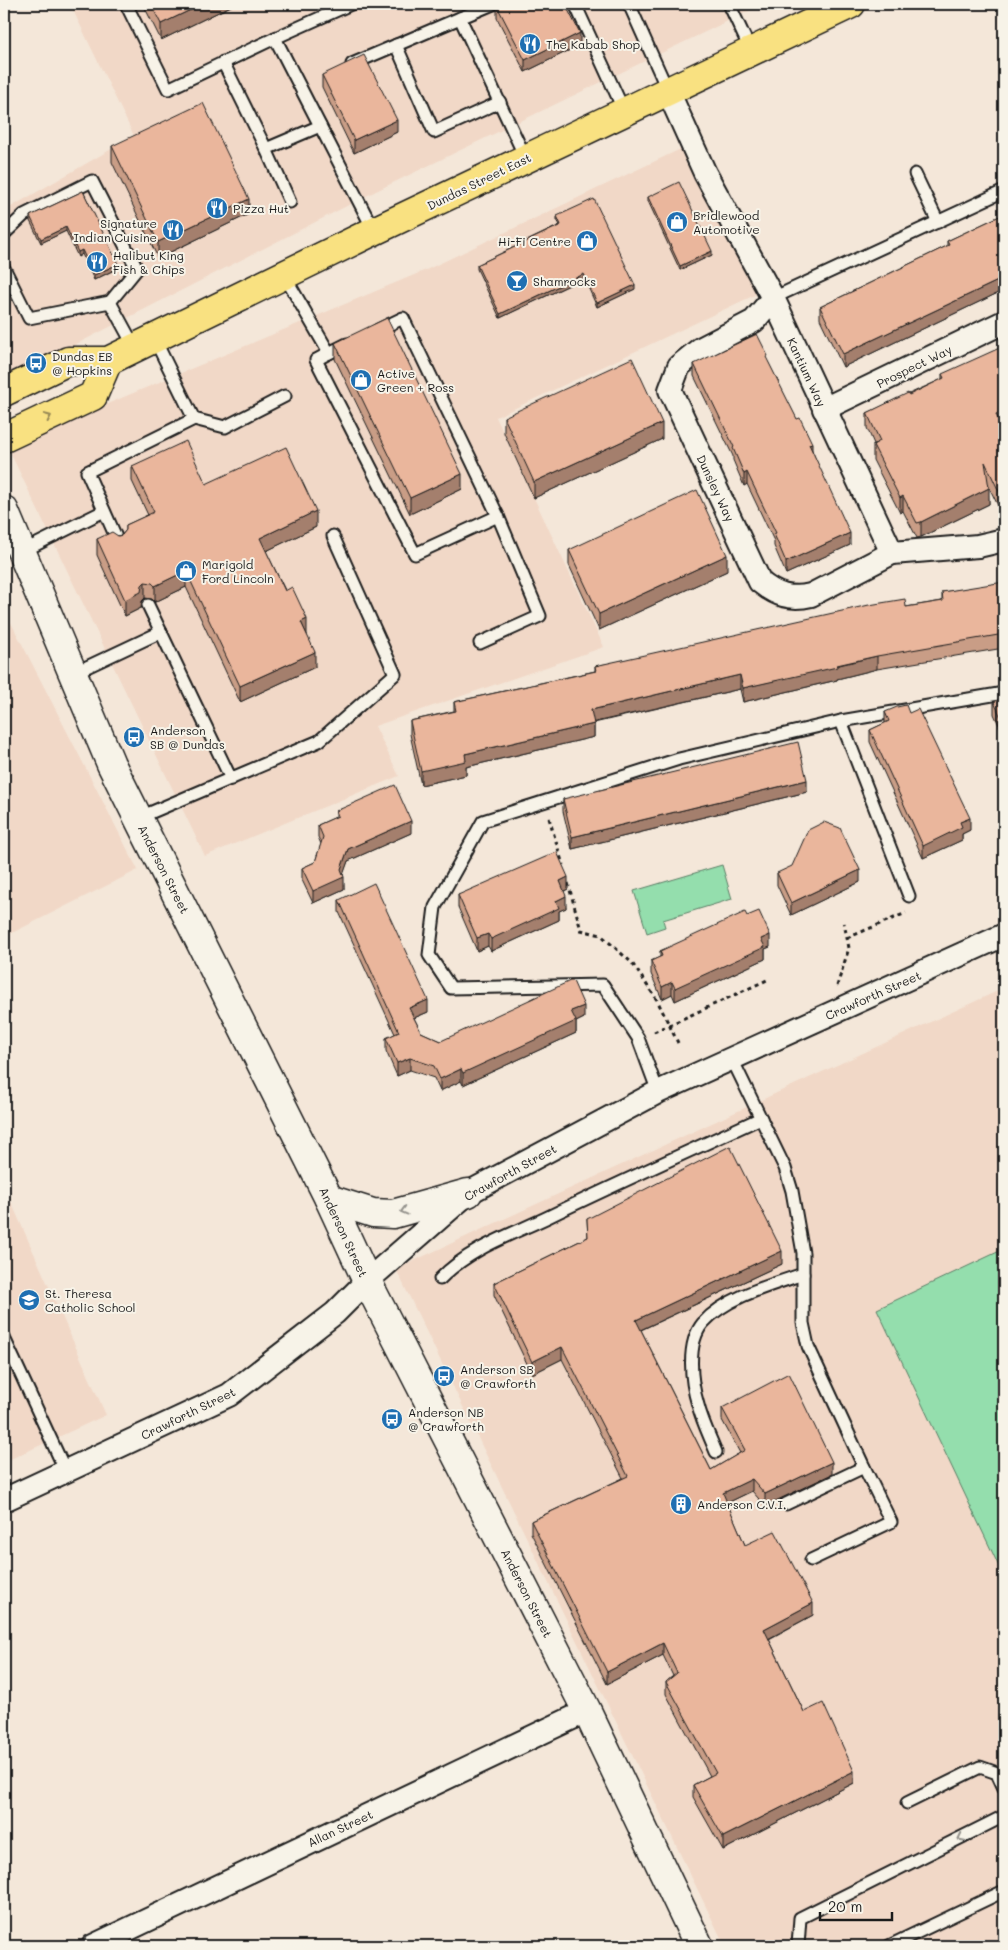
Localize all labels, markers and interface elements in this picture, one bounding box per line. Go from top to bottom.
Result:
restaurant icon: The Kabab Shop [518,32,542,56]
place label: The Kabab Shop [546,36,640,52]
street label: Dundas Street East [424,149,534,213]
restaurant icon: Pizza Hut [205,196,229,220]
place label: Pizza Hut [233,200,289,216]
place label: Bridlewood Automotive [693,207,760,237]
shop icon: Bridlewood Automotive [665,210,689,234]
place label: Signature Indian Cuisine [73,215,157,245]
restaurant icon: Signature Indian Cuisine [161,218,185,242]
shop icon: Hi-Fi Centre [575,229,599,253]
place label: Hi-Fi Centre [498,233,571,249]
place label: Halibut King Fish & Chips [113,247,185,277]
restaurant icon: Halibut King Fish & Chips [85,250,109,274]
bar icon: Shamrocks [505,269,529,293]
place label: Shamrocks [533,273,596,289]
street label: Kantium Way [784,335,830,409]
street label: Prospect Way [874,341,954,391]
place label: Dundas EB @ Hopkins [52,348,113,378]
bus stop icon: Dundas EB @ Hopkins [24,351,48,375]
place label: Active Green + Ross [377,365,454,395]
shop icon: Active Green + Ross [349,368,373,392]
one-way arrow [43,413,52,423]
street label: Dunsley Way [694,452,738,524]
place label: Marigold Ford Lincoln [202,556,274,586]
shop icon: Marigold Ford Lincoln [174,559,198,583]
place label: Anderson SB @ Dundas [150,722,225,752]
bus stop icon: Anderson SB @ Dundas [122,725,146,749]
street label: Anderson Street [135,822,193,916]
street label: Crawforth Street [823,967,923,1023]
street label: Crawforth Street [461,1140,559,1204]
street label: Anderson Street [316,1184,372,1280]
one-way arrow [399,1205,408,1216]
place label: St. Theresa Catholic School [45,1285,136,1315]
school or university icon: St. Theresa Catholic School [17,1288,41,1312]
place label: Anderson SB @ Crawforth [460,1361,536,1391]
bus stop icon: Anderson SB @ Crawforth [432,1364,456,1388]
street label: Crawforth Street [138,1383,238,1443]
place label: Anderson NB @ Crawforth [408,1404,484,1434]
bus stop icon: Anderson NB @ Crawforth [380,1407,404,1431]
building icon: Anderson C.V.I. [669,1492,693,1516]
place label: Anderson C.V.I. [697,1496,786,1512]
street label: Anderson Street [498,1546,556,1640]
street label: Allan Street [305,1806,375,1850]
one-way arrow [957,1832,966,1842]
scale bar [820,1890,893,1922]
text: 20 m [828,1896,862,1916]

